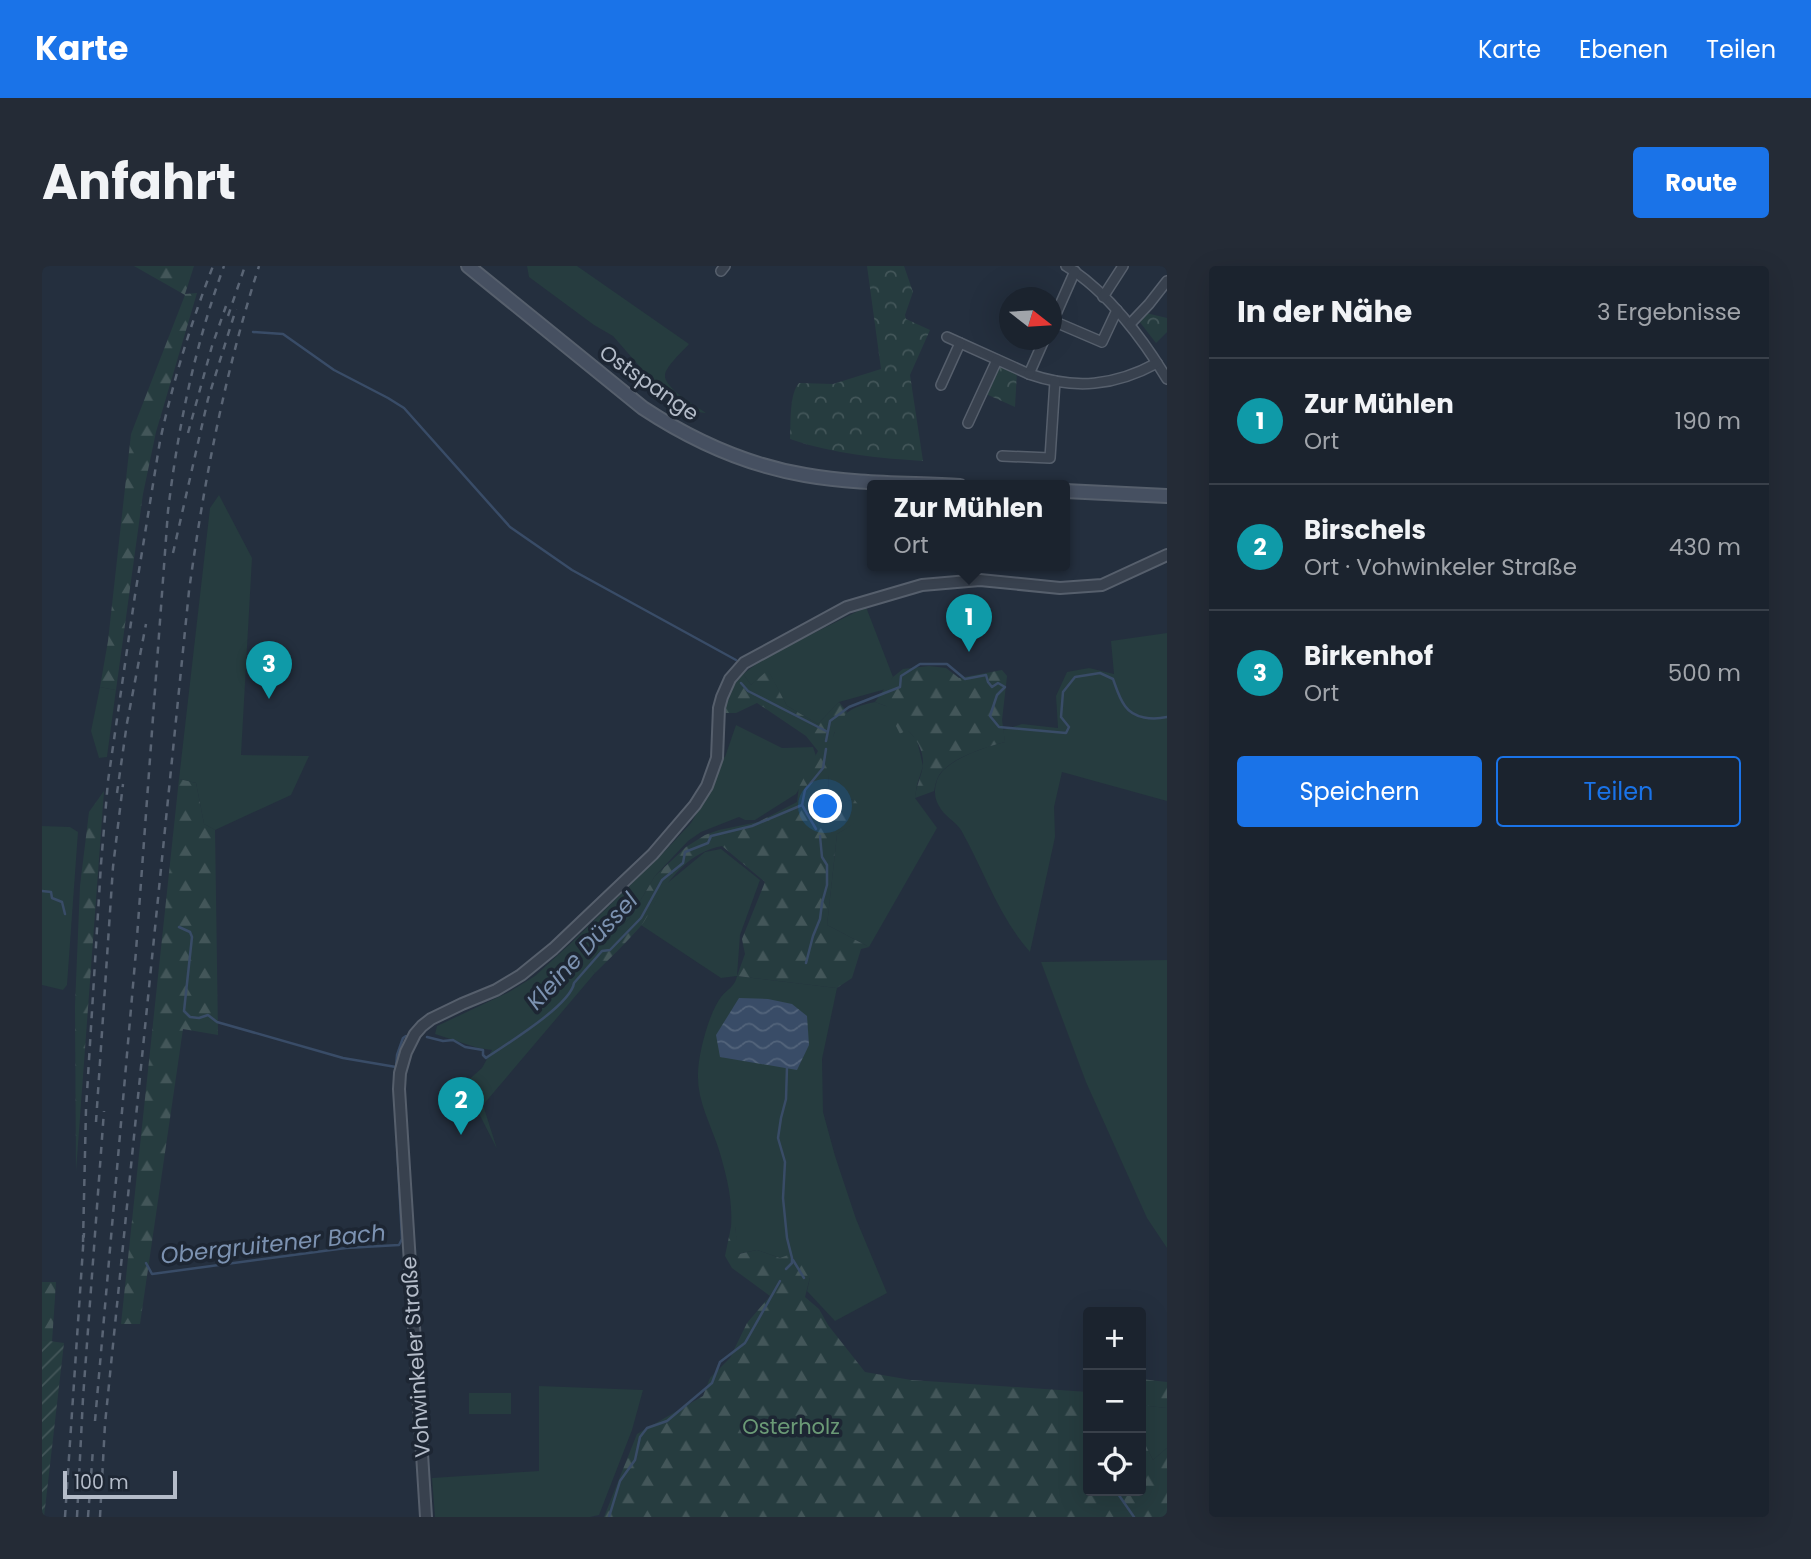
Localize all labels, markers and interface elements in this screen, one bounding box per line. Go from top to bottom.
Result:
text: Karte [35,25,128,72]
text: Karte [1478,33,1541,66]
text: Ebenen [1579,33,1668,66]
text: Teilen [1706,33,1776,66]
button: Route [1633,147,1769,218]
text: Anfahrt [42,148,236,216]
north arrow [999,287,1062,350]
text: In der Nähe [1237,290,1412,333]
text: 3 Ergebnisse [1597,296,1741,328]
street label: Ostspange [594,338,705,427]
text: Zur Mühlen [1304,386,1454,422]
text: 1 [1256,405,1264,437]
text: 190 m [1675,405,1741,437]
text: Ort [1304,425,1339,457]
popup [867,480,1070,571]
text: Zur Mühlen [894,490,1043,526]
text: Birschels [1304,512,1426,548]
text: Ort [894,529,929,561]
text: 2 [1253,531,1267,563]
text: 430 m [1669,531,1741,563]
text: Ort · Vohwinkeler Straße [1304,551,1577,583]
pin: 1 [946,594,992,652]
text: Birkenhof [1304,638,1433,674]
pin: 3 [246,641,292,699]
text: 3 [1253,657,1267,689]
text: 500 m [1668,657,1741,689]
text: Ort [1304,677,1339,709]
button: Speichern [1237,756,1482,827]
button: Teilen [1496,756,1741,827]
your location [808,789,842,823]
water label: Kleine Düssel [519,885,645,1017]
pin: 2 [438,1077,484,1135]
water label: Obergruitener Bach [159,1216,387,1272]
street label: Vohwinkeler Straße [394,1255,437,1459]
map controls [1083,1307,1146,1496]
button: + [1083,1307,1146,1370]
button: − [1083,1370,1146,1433]
park label: Osterholz [742,1412,840,1441]
button: locate [1083,1433,1146,1496]
scale bar [63,1468,177,1500]
text: 100 m [74,1469,129,1496]

